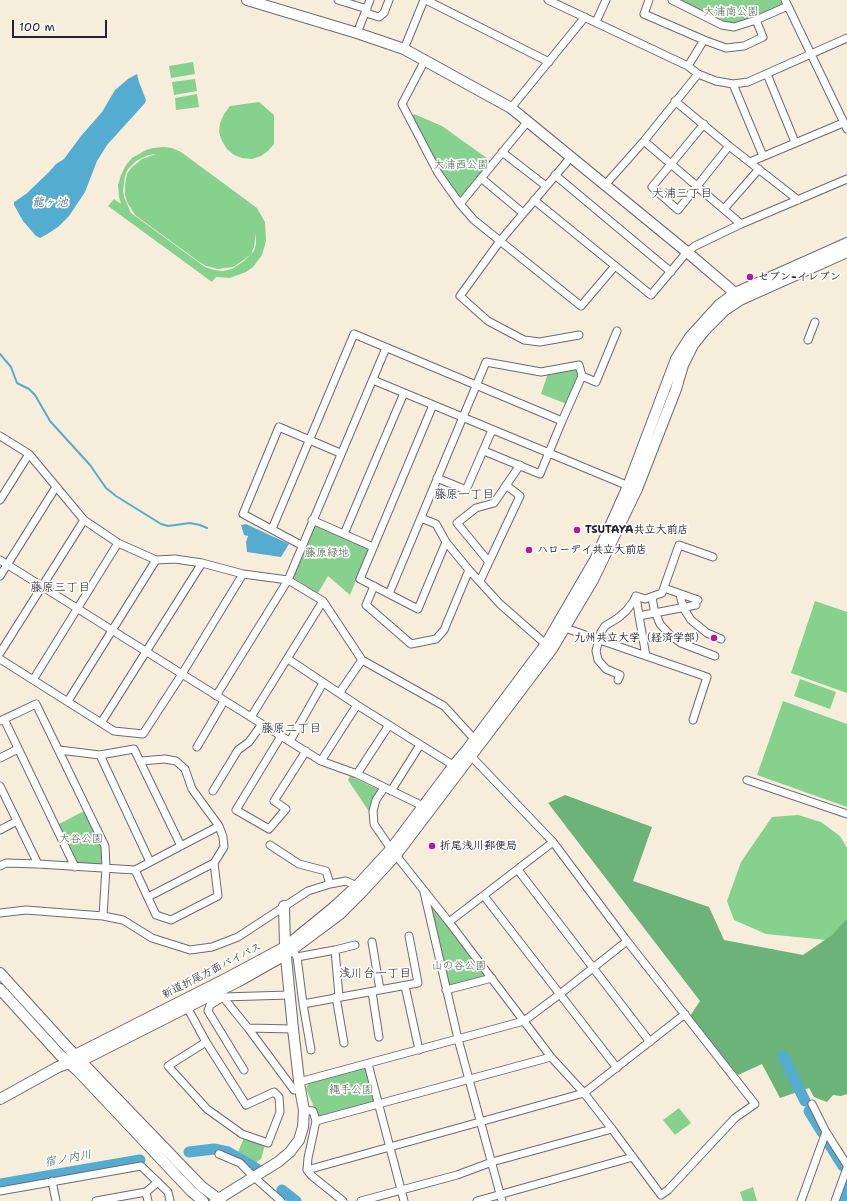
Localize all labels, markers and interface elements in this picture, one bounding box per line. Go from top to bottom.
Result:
park label: 大浦南公園 [704,5,758,19]
scale bar [14,12,109,38]
text: 100 m [19,19,55,35]
park label: 大浦西公園 [434,158,488,172]
district label: 大浦三丁目 [652,187,712,201]
water label: 龍ヶ池 [32,196,68,210]
place label: セブン-イレブン [758,270,841,284]
marker: セブン-イレブン [745,272,755,282]
district label: 藤原一丁目 [434,488,494,502]
place label: TSUTAYA共立大前店 [585,523,689,537]
marker: TSUTAYA共立大前店 [572,525,582,535]
place label: ハローデイ共立大前店 [537,543,647,557]
marker: ハローデイ共立大前店 [524,545,534,555]
park label: 藤原緑地 [305,546,349,560]
district label: 藤原三丁目 [30,581,90,595]
place label: 九州共立大学（経済学部） [574,631,706,645]
marker: 九州共立大学（経済学部） [709,633,719,643]
district label: 藤原二丁目 [261,722,321,736]
park label: 大谷公園 [59,832,103,846]
place label: 折尾浅川郵便局 [440,839,517,853]
marker: 折尾浅川郵便局 [427,841,437,851]
street label: 新道折尾方面バイパス [160,940,264,1002]
park label: 山の谷公園 [432,959,486,973]
district label: 浅川台一丁目 [339,967,411,981]
park label: 縄手公園 [329,1083,373,1097]
water label: 宿ノ内川 [43,1148,93,1170]

